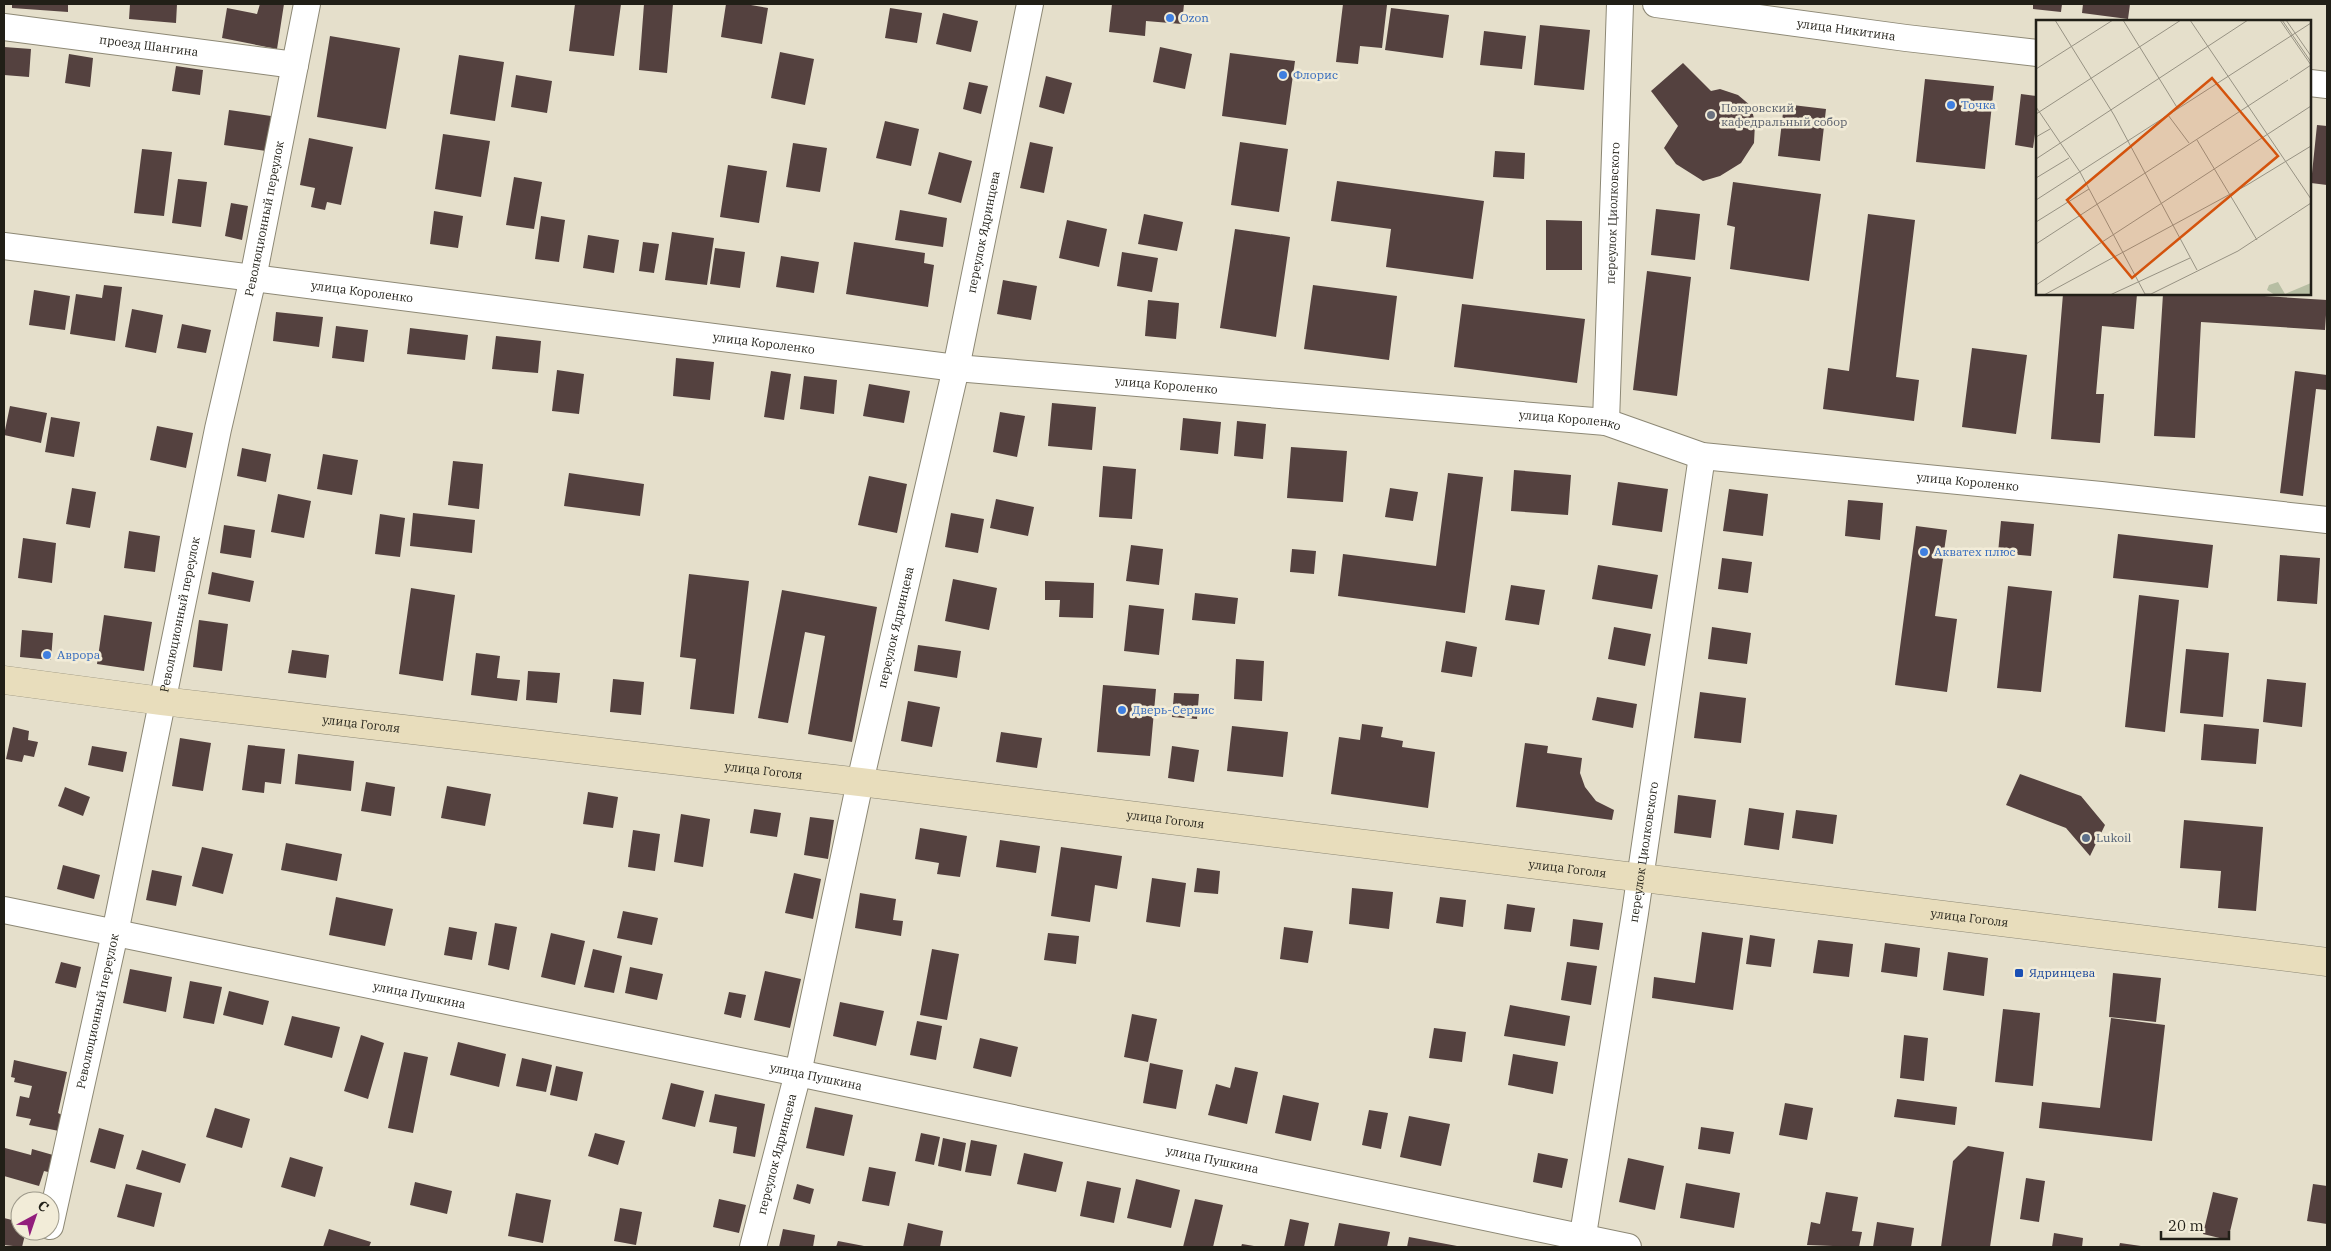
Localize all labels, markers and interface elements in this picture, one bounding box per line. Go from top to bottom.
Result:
place label: Ozon [1180,10,1209,25]
marker: Ozon [1164,12,1176,24]
street label: улица Никитина [1796,15,1897,44]
inset map [2036,20,2311,295]
street label: проезд Шангина [98,32,200,59]
place label: Флорис [1293,67,1338,82]
marker: Флорис [1277,69,1289,81]
place label: Точка [1961,97,1996,112]
marker: Точка [1945,99,1957,111]
place label: Покровский кафедральный собор [1721,100,1847,129]
marker: Покровский кафедральный собор [1705,109,1717,121]
street label: Революционный переулок [241,139,287,298]
street label: переулок Циолковского [1603,142,1622,284]
street label: переулок Ядринцева [963,169,1003,294]
street label: улица Короленко [310,277,414,305]
street label: улица Короленко [712,329,816,357]
street label: улица Короленко [1115,373,1218,397]
street label: улица Короленко [1518,407,1623,434]
street label: улица Короленко [1916,469,2020,494]
street label: Революционный переулок [156,536,203,694]
place label: Акватех плюс [1934,544,2016,559]
marker: Акватех плюс [1918,546,1930,558]
street label: переулок Ядринцева [874,565,917,689]
place label: Аврора [57,647,101,662]
marker: Аврора [41,649,53,661]
place label: Дверь-Сервис [1132,702,1215,717]
marker: Дверь-Сервис [1116,704,1128,716]
street label: улица Гоголя [322,712,401,736]
street label: улица Гоголя [724,758,803,782]
street label: переулок Циолковского [1626,780,1661,923]
street label: улица Гоголя [1126,807,1205,831]
place label: Lukoil [2096,830,2132,845]
marker: Lukoil [2080,832,2092,844]
street label: улица Гоголя [1528,856,1607,881]
street label: улица Гоголя [1930,905,2009,930]
street label: Революционный переулок [73,932,122,1090]
place label: Ядринцева [2029,965,2096,980]
marker: Ядринцева [2013,967,2025,979]
street label: улица Пушкина [372,978,467,1012]
street label: улица Пушкина [769,1059,864,1093]
street label: переулок Ядринцева [754,1092,799,1216]
street label: улица Пушкина [1165,1142,1261,1176]
north arrow [10,1191,60,1241]
text: С [34,1196,53,1216]
scale bar [2161,1208,2228,1240]
text: 20 m [2168,1216,2204,1235]

